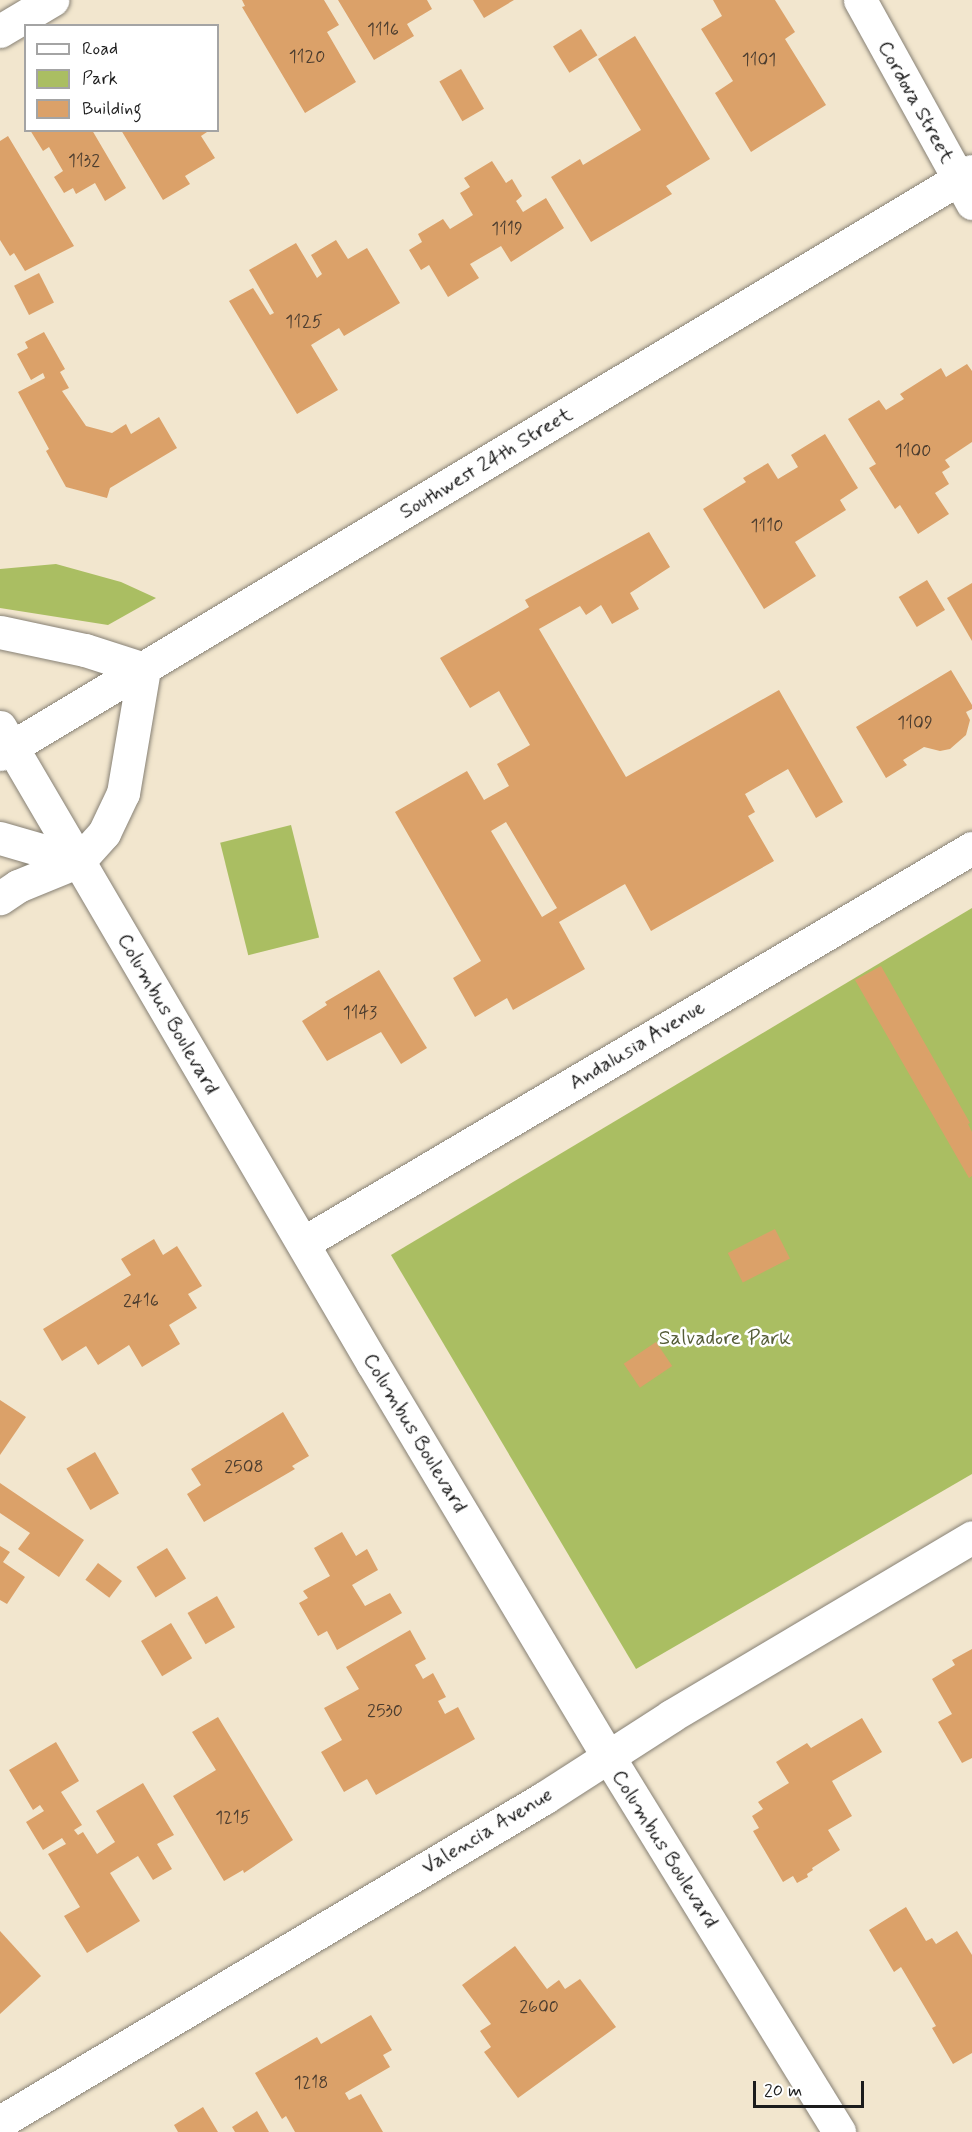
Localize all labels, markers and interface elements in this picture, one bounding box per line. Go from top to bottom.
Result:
house number: 1116 [367,19,399,41]
legend [24,24,219,132]
street label: Cordova Street [872,36,960,168]
text: Road [82,37,118,61]
house number: 1120 [289,46,325,68]
house number: 1101 [742,49,776,71]
text: Park [82,67,118,91]
text: Building [82,97,142,121]
house number: 1132 [68,150,100,172]
house number: 1119 [491,218,523,240]
house number: 1125 [285,311,323,333]
street label: Southwest 24th Street [395,401,577,525]
house number: 1100 [895,440,931,462]
house number: 1110 [751,515,783,537]
house number: 1109 [897,712,933,734]
street label: Columbus Boulevard [112,930,224,1098]
street label: Andalusia Avenue [563,994,711,1096]
house number: 1143 [343,1002,377,1024]
house number: 2416 [123,1290,159,1312]
park label: Salvadore Park [660,1325,790,1351]
street label: Columbus Boulevard [358,1349,472,1517]
house number: 2508 [224,1456,264,1478]
house number: 2530 [367,1700,403,1722]
street label: Columbus Boulevard [607,1766,723,1932]
street label: Valencia Avenue [416,1781,558,1881]
house number: 1215 [215,1807,251,1829]
house number: 2600 [519,1996,559,2018]
scale bar [756,2069,867,2107]
house number: 1218 [294,2072,328,2094]
text: 20 m [764,2079,802,2103]

